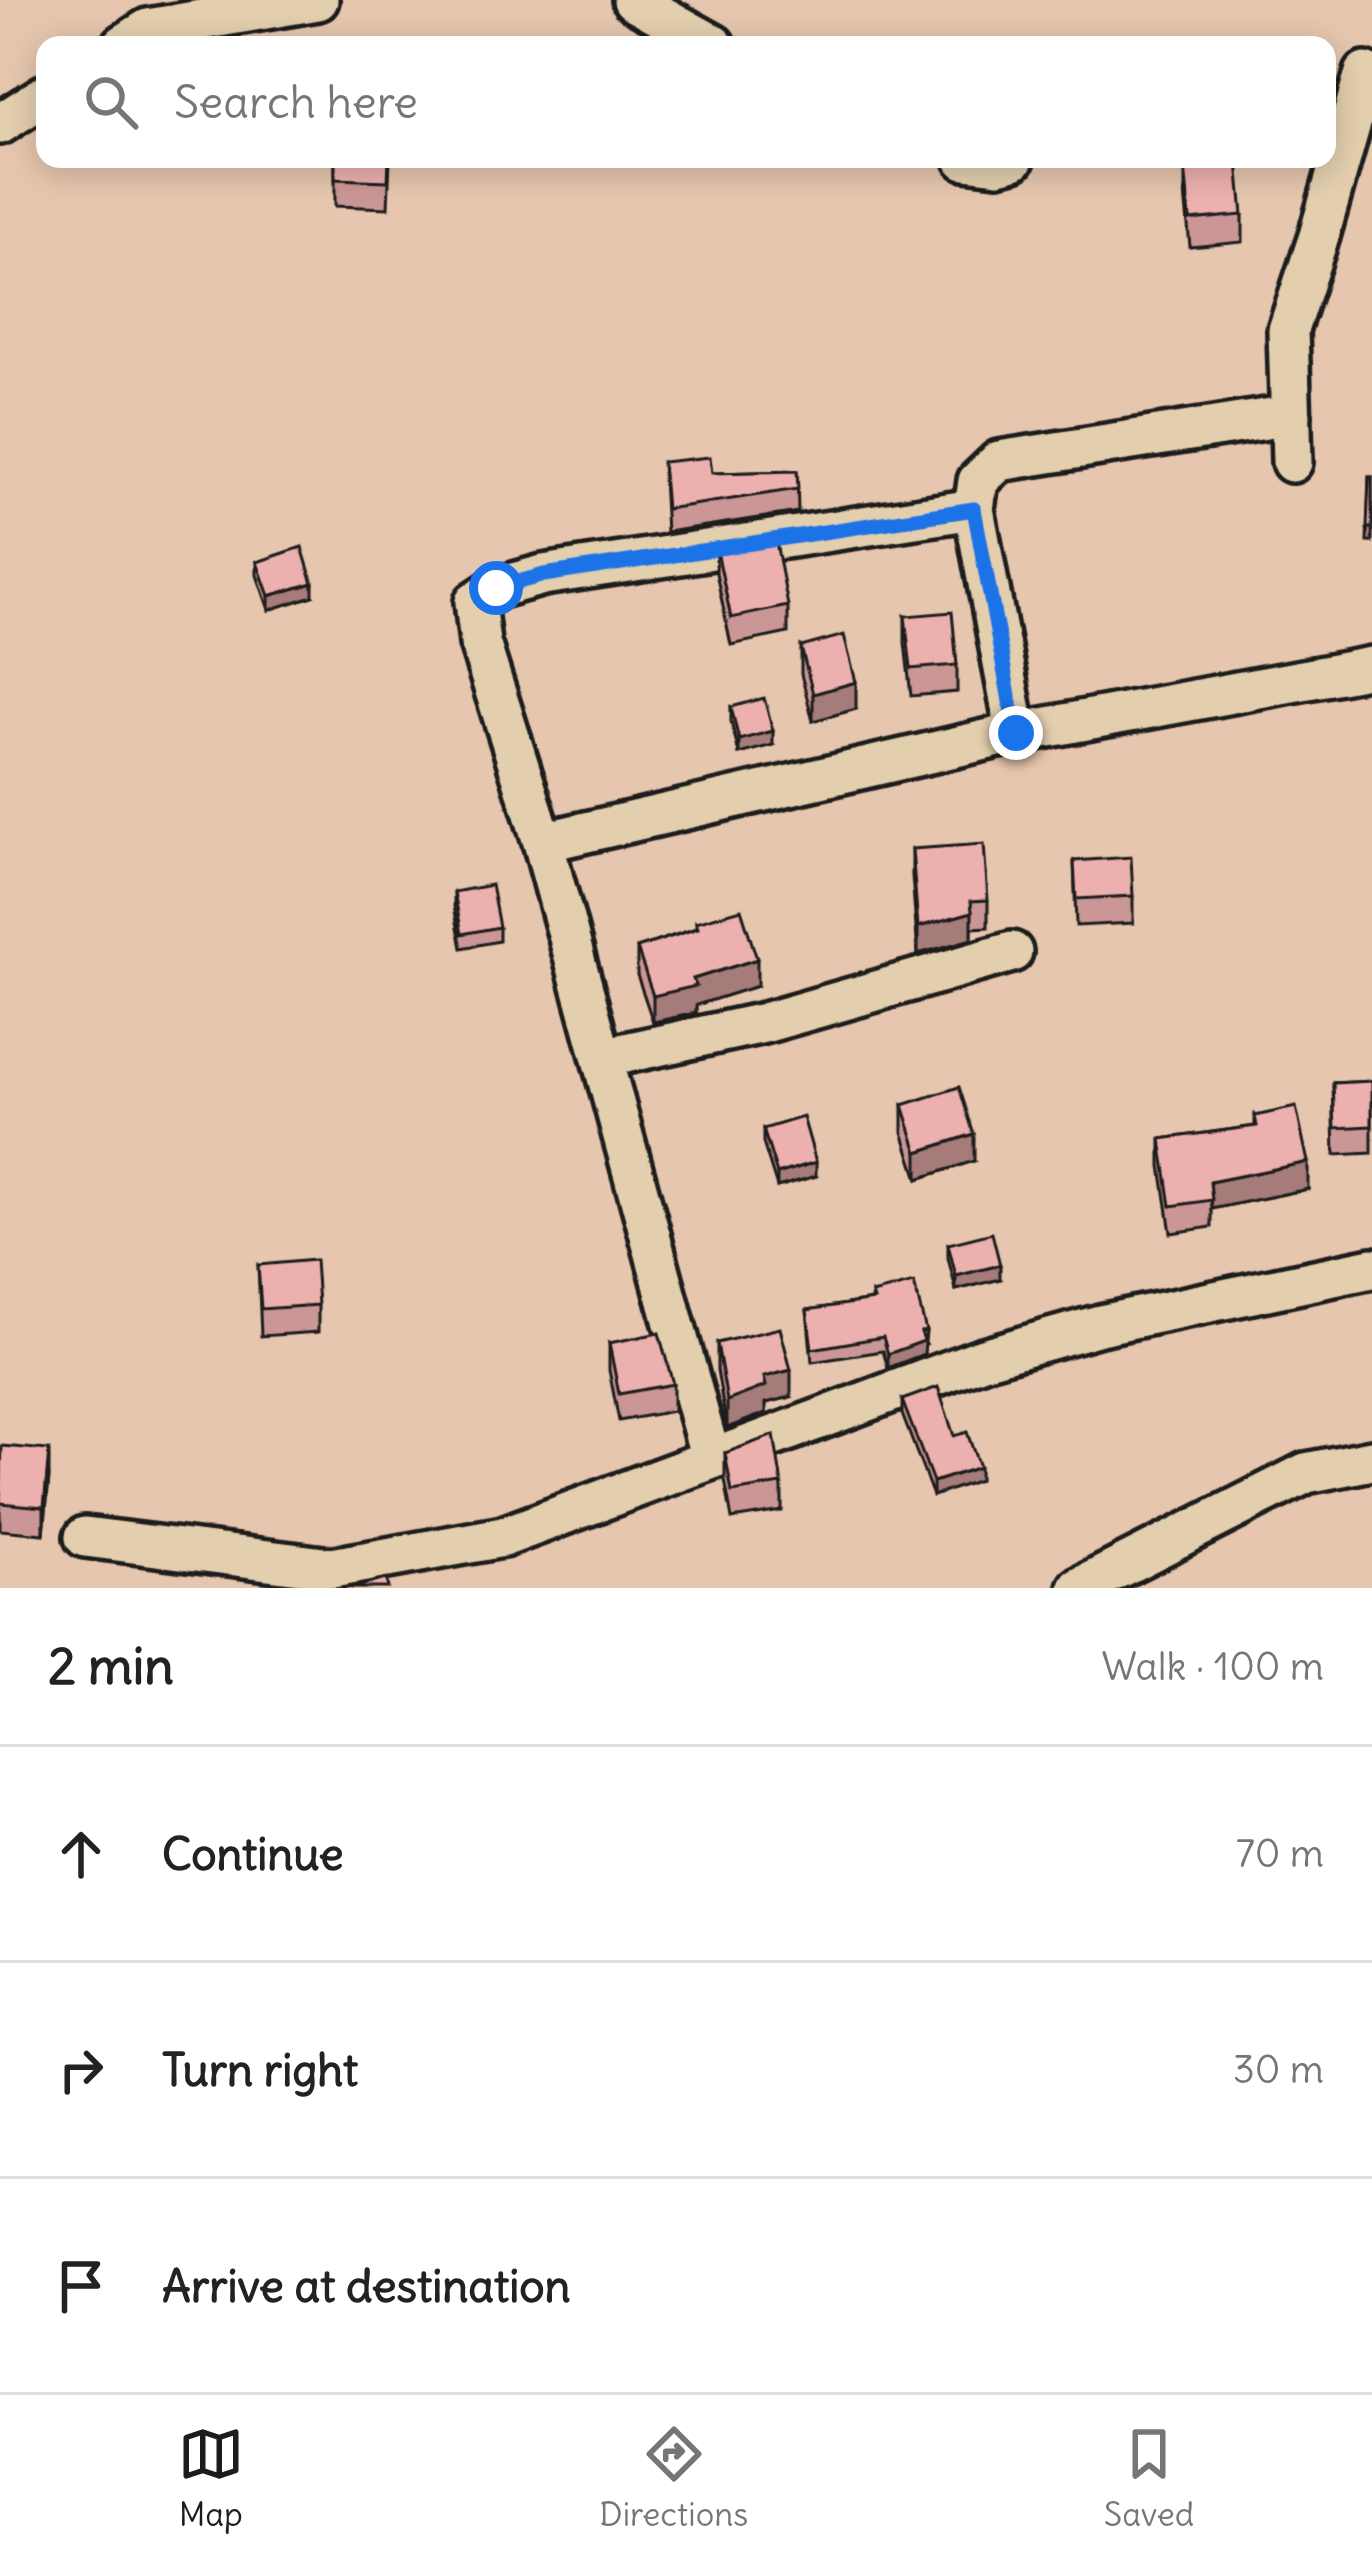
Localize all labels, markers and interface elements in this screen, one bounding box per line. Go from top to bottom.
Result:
search box [36,36,1336,168]
icon: search [78,69,144,135]
text: Search here [174,74,418,130]
route start [469,561,523,615]
route end [989,706,1043,760]
text: 2 min [48,1634,174,1698]
text: Walk · 100 m [1101,1642,1324,1691]
icon: ahead [48,1821,114,1887]
text: Continue [162,1826,344,1882]
text: 70 m [1236,1829,1324,1878]
icon: right [48,2037,114,2103]
text: Turn right [162,2042,358,2098]
text: 30 m [1233,2045,1324,2094]
icon: arrive [48,2253,114,2319]
text: Arrive at destination [162,2258,571,2314]
tab: Map [178,2421,244,2535]
tab: Directions [599,2421,748,2535]
tab: Saved [1104,2421,1194,2535]

